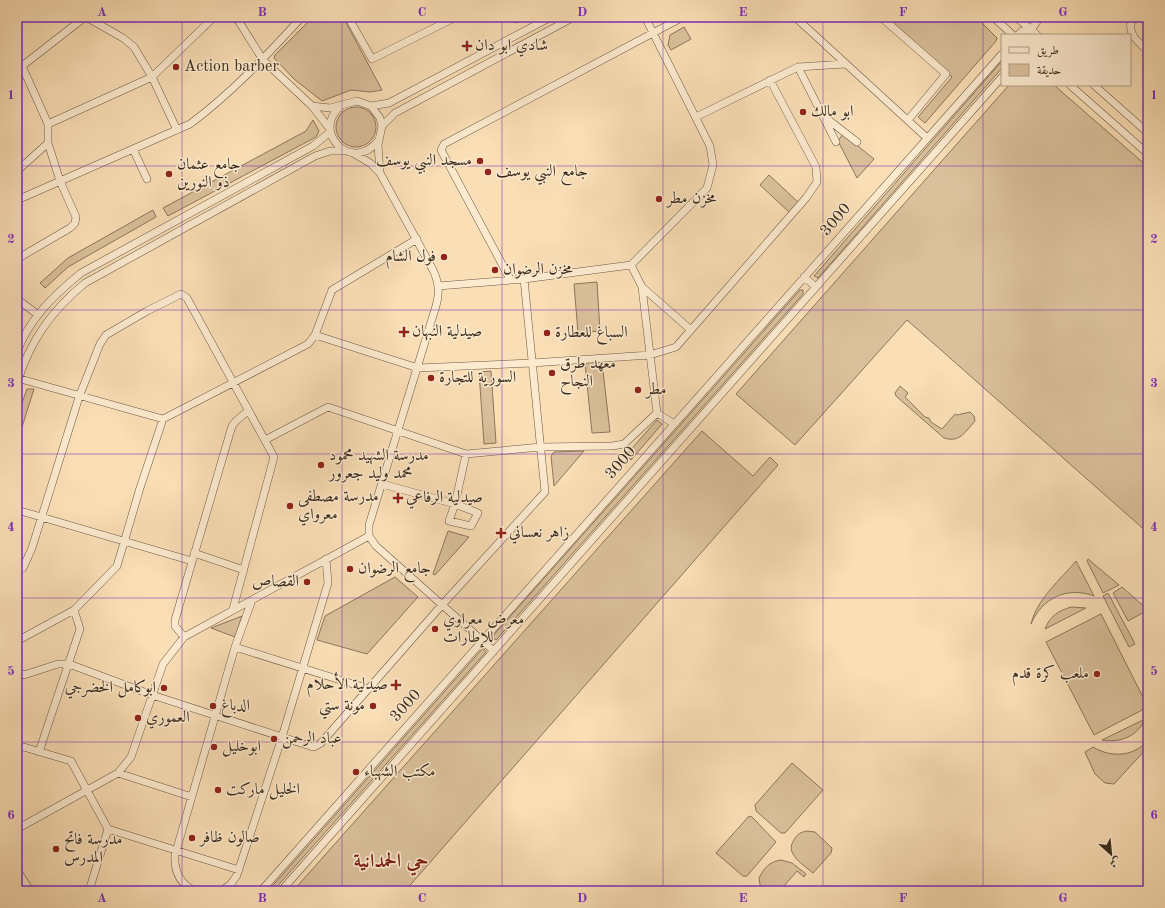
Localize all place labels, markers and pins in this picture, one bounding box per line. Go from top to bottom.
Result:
place label: شادي ابو دان [475,38,548,57]
marker: شادي ابو دان [462,41,472,51]
place label: Action barber [184,59,279,75]
marker: Action barber [171,62,181,72]
place label: ابو مالك [811,104,853,121]
marker: ابو مالك [798,107,808,117]
place label: مسجد النبي يوسف [376,153,472,175]
marker: مسجد النبي يوسف [475,156,485,166]
place label: جامع عثمان ذو النورين [177,157,241,192]
place label: جامع النبي يوسف [496,164,588,186]
marker: جامع النبي يوسف [483,167,493,177]
marker: جامع عثمان ذو النورين [164,169,174,179]
place label: مخزن مطر [665,191,717,208]
marker: مخزن مطر [654,194,664,204]
place label: فول الشام [385,249,436,270]
marker: فول الشام [439,252,449,262]
place label: مخزن الرضوان [503,261,573,279]
marker: مخزن الرضوان [490,265,500,275]
place label: صيدلية النبهان [412,324,482,341]
place label: السباغ للعطارة [555,325,628,345]
marker: صيدلية النبهان [399,327,409,337]
marker: السباغ للعطارة [542,328,552,338]
place label: معهد طرق النجاح [560,356,616,395]
marker: معهد طرق النجاح [547,368,557,378]
place label: السورية للتجارة [439,370,516,387]
marker: السورية للتجارة [426,373,436,383]
place label: مطر [644,382,667,399]
marker: مطر [633,385,643,395]
place label: مدرسة الشهيد محمود محمد وليد جعرور [327,448,429,483]
marker: مدرسة الشهيد محمود محمد وليد جعرور [316,460,326,470]
place label: مدرسة مصطفى معرواي [298,489,379,526]
place label: صيدلية الرفاعي [406,489,483,509]
marker: صيدلية الرفاعي [393,493,403,503]
marker: مدرسة مصطفى معرواي [285,501,295,511]
place label: زاهر نعساني [509,525,569,544]
marker: زاهر نعساني [496,528,506,538]
place label: جامع الرضوان [358,560,431,583]
marker: جامع الرضوان [345,564,355,574]
place label: القصاص [252,574,299,590]
marker: القصاص [302,577,312,587]
place label: معرض معراوي للإطارات [443,612,524,648]
marker: معرض معراوي للإطارات [430,624,440,634]
place label: ملعب كرة قدم [1012,664,1089,687]
marker: ملعب كرة قدم [1092,669,1102,679]
place label: صيدلية الأحلام [306,672,388,698]
place label: ابوكامل الخضرجي [65,679,156,699]
marker: صيدلية الأحلام [391,680,401,690]
marker: ابوكامل الخضرجي [159,683,169,693]
place label: الدباغ [221,698,250,718]
place label: مونة ستي [319,698,365,720]
marker: الدباغ [208,701,218,711]
marker: مونة ستي [368,701,378,711]
place label: العموري [146,710,190,729]
marker: العموري [133,713,143,723]
place label: عباد الرحمن [282,730,342,749]
marker: عباد الرحمن [269,734,279,744]
place label: ابوخليل [222,739,261,757]
marker: ابوخليل [209,742,219,752]
place label: مكتب الشهباء [364,762,436,781]
marker: مكتب الشهباء [351,767,361,777]
place label: الخليل ماركت [226,781,300,800]
marker: الخليل ماركت [213,785,223,795]
place label: صالون ظافر [198,830,260,847]
place label: مدرسة فاتح المدرس [64,831,123,866]
marker: صالون ظافر [187,833,197,843]
marker: مدرسة فاتح المدرس [51,844,61,854]

